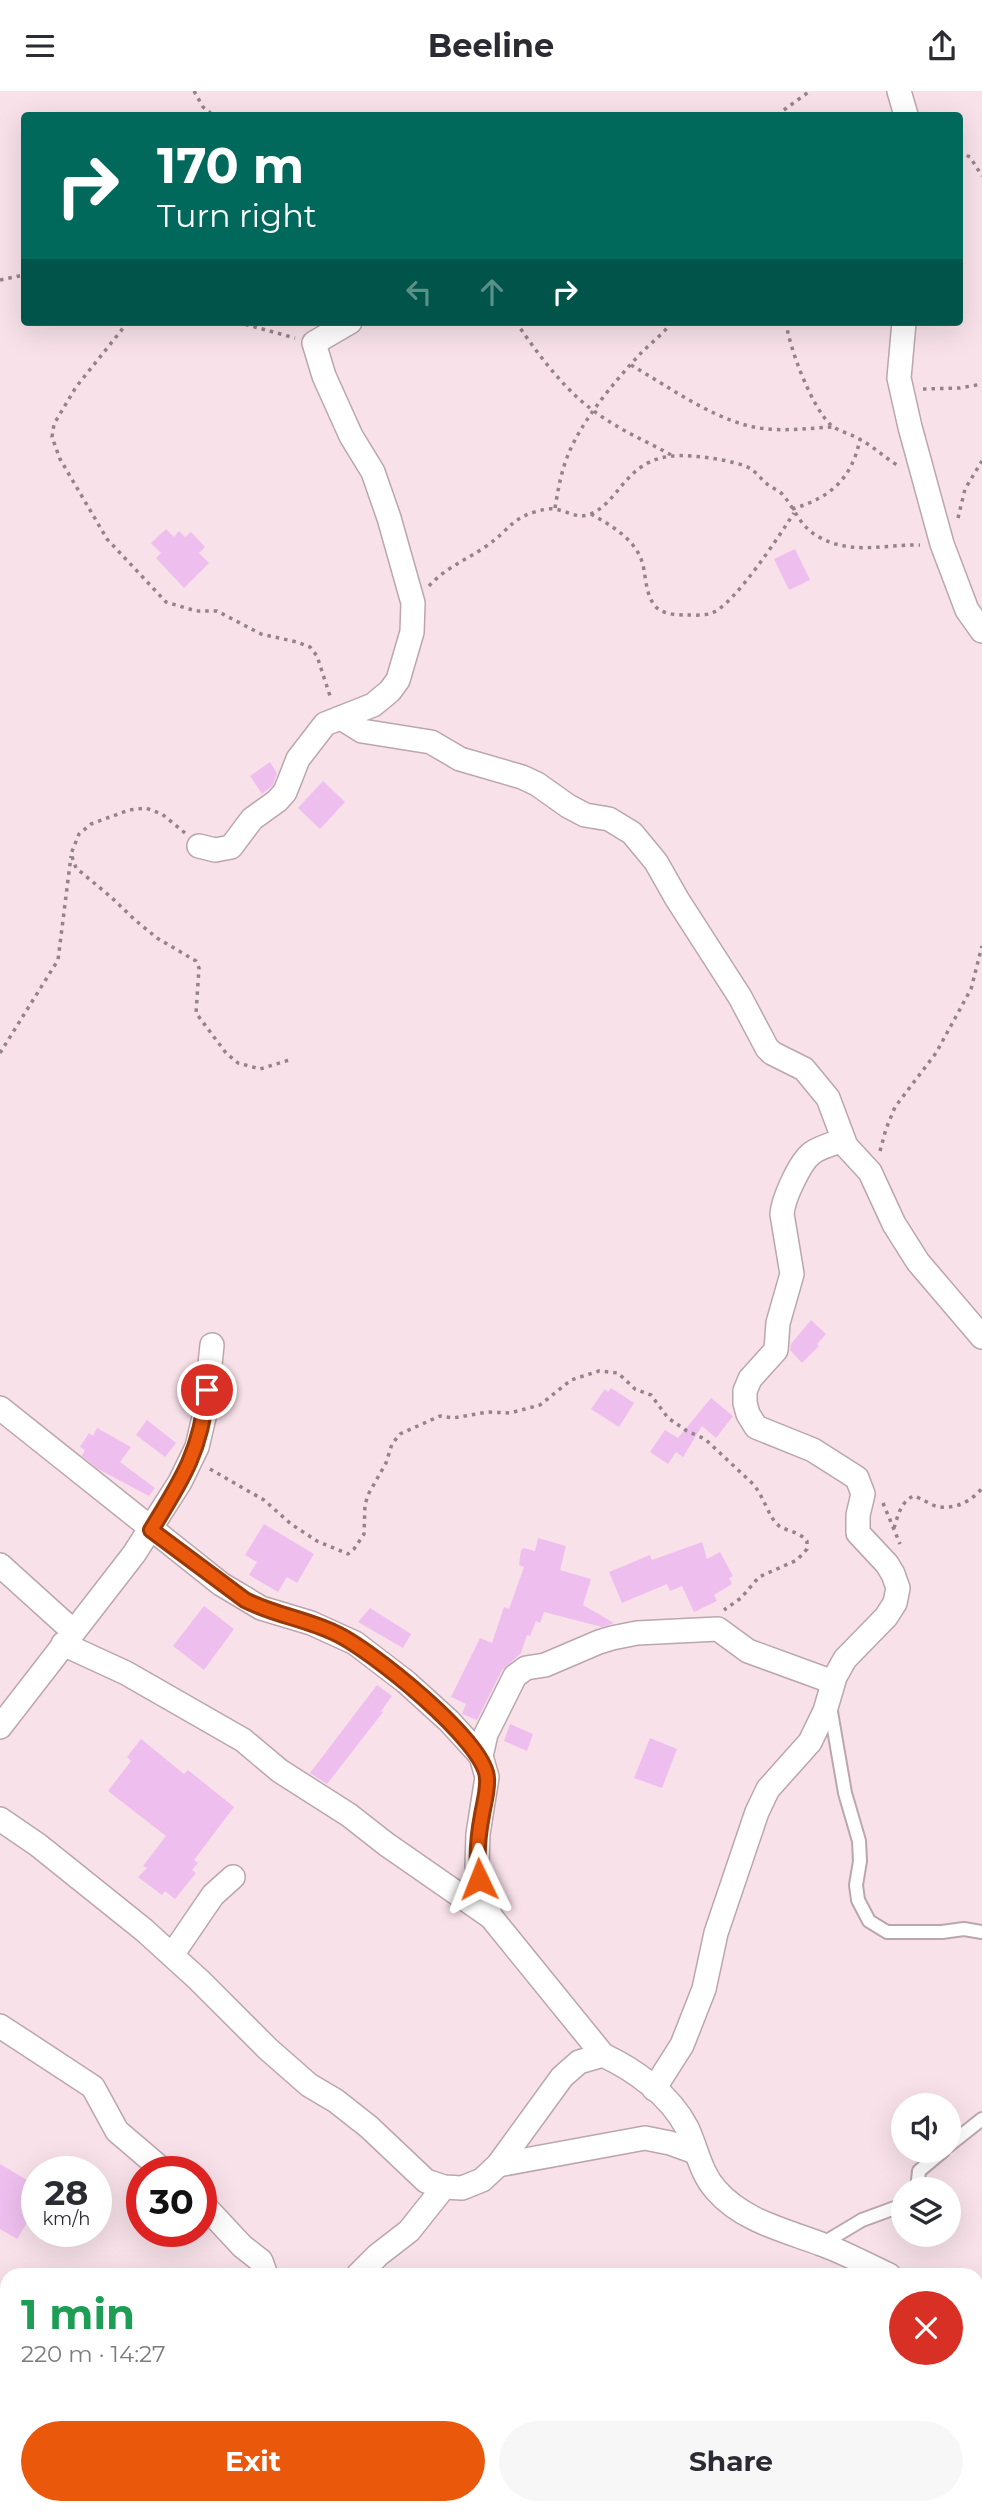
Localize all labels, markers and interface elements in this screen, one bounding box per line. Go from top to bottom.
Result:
text: Beeline [428,26,554,65]
icon: menu [21,27,59,65]
icon: share [923,27,961,65]
text: 170 m [157,136,304,195]
icon: right [42,140,133,231]
text: Turn right [157,196,317,235]
icon: left [400,273,438,311]
icon: ahead [473,273,511,311]
icon: right [546,273,584,311]
pin [177,1360,237,1420]
icon: arrive [188,1371,226,1409]
position arrow [442,1842,516,1916]
map controls [891,2093,961,2247]
button: sound [891,2093,961,2163]
speed limit sign: 30 [126,2156,217,2247]
text: 28 [45,2171,88,2214]
button: layers [891,2177,961,2247]
text: km/h [42,2208,91,2230]
text: 1 min [21,2288,135,2340]
button: close [889,2291,963,2365]
text: 220 m · 14:27 [21,2340,166,2368]
button: Exit [21,2421,485,2501]
button: Share [499,2421,963,2501]

